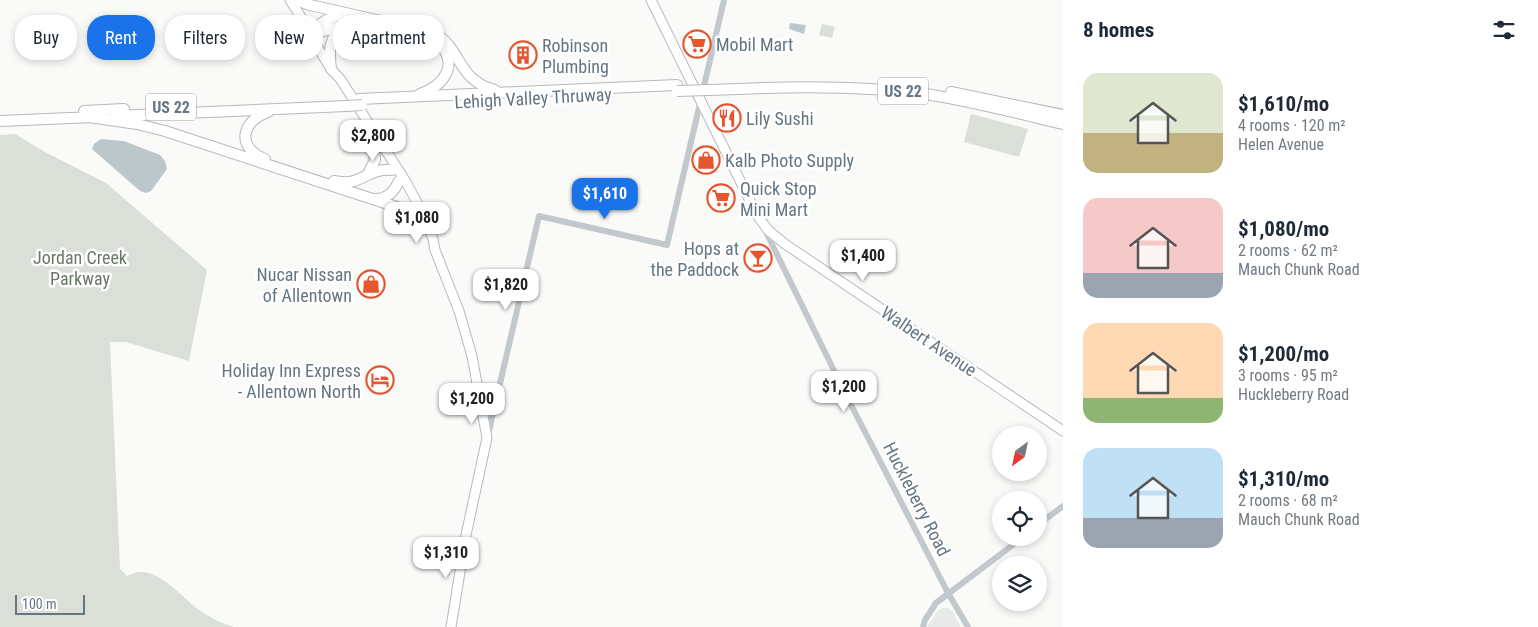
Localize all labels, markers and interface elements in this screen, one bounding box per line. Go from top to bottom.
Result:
chip: Buy [15,15,77,60]
chip: Rent [87,15,155,60]
chip: Filters [165,15,245,60]
chip: New [255,15,323,60]
chip: Apartment [333,15,444,60]
icon: filters [1490,16,1518,44]
text: 8 homes [1083,18,1154,42]
supermarket icon: Mobil Mart [682,29,712,59]
place label: Mobil Mart [716,34,793,55]
place label: Robinson Plumbing [542,35,609,77]
building icon: Robinson Plumbing [508,40,538,70]
road number: US 22 [878,78,928,104]
street label: Lehigh Valley Thruway [454,83,613,113]
text: $1,610/mo [1238,92,1329,116]
icon: home [1123,93,1183,153]
road number: US 22 [146,94,196,120]
restaurant icon: Lily Sushi [712,103,742,133]
place label: Lily Sushi [746,108,814,129]
text: 4 rooms · 120 m² [1238,116,1346,135]
pin: $2,800 [332,120,414,162]
text: $2,800 [351,126,395,145]
text: Helen Avenue [1238,135,1324,154]
shop icon: Kalb Photo Supply [691,145,721,175]
place label: Kalb Photo Supply [725,150,855,171]
pin: $1,610 [564,178,646,220]
place label: Quick Stop Mini Mart [740,178,817,220]
supermarket icon: Quick Stop Mini Mart [706,183,736,213]
text: $1,610 [583,184,627,203]
pin: $1,080 [376,202,458,244]
text: $1,080 [395,208,439,227]
text: $1,080/mo [1238,217,1329,241]
icon: home [1123,218,1183,278]
place label: Hops at the Paddock [651,238,739,280]
pin: $1,400 [822,240,904,282]
text: 2 rooms · 62 m² [1238,241,1338,260]
bar icon: Hops at the Paddock [743,243,773,273]
text: $1,400 [841,246,885,265]
park label: Jordan Creek Parkway [33,247,127,289]
text: Mauch Chunk Road [1238,260,1360,279]
place label: Nucar Nissan of Allentown [257,264,352,306]
pin: $1,820 [465,268,547,311]
shop icon: Nucar Nissan of Allentown [356,269,386,299]
text: $1,820 [484,275,528,294]
street label: Walbert Avenue [877,301,981,381]
text: $1,200/mo [1238,342,1329,366]
icon: home [1123,343,1183,403]
place label: Holiday Inn Express - Allentown North [222,360,361,402]
hotel icon: Holiday Inn Express - Allentown North [365,365,395,395]
text: 3 rooms · 95 m² [1238,366,1338,385]
pin: $1,200 [803,370,885,413]
text: $1,200 [822,377,866,396]
pin: $1,200 [431,382,513,425]
text: Huckleberry Road [1238,385,1349,404]
text: $1,200 [450,389,494,408]
north arrow [992,426,1048,481]
map controls [992,426,1047,611]
street label: Huckleberry Road [879,439,955,559]
text: $1,310/mo [1238,467,1329,491]
icon: home [1123,468,1183,528]
button: locate [992,491,1047,546]
text: 2 rooms · 68 m² [1238,491,1338,510]
text: Mauch Chunk Road [1238,510,1360,529]
pin: $1,310 [405,536,487,579]
text: $1,310 [424,543,468,562]
button: layers [992,556,1047,611]
scale bar [15,592,85,615]
text: 100 m [22,596,57,612]

